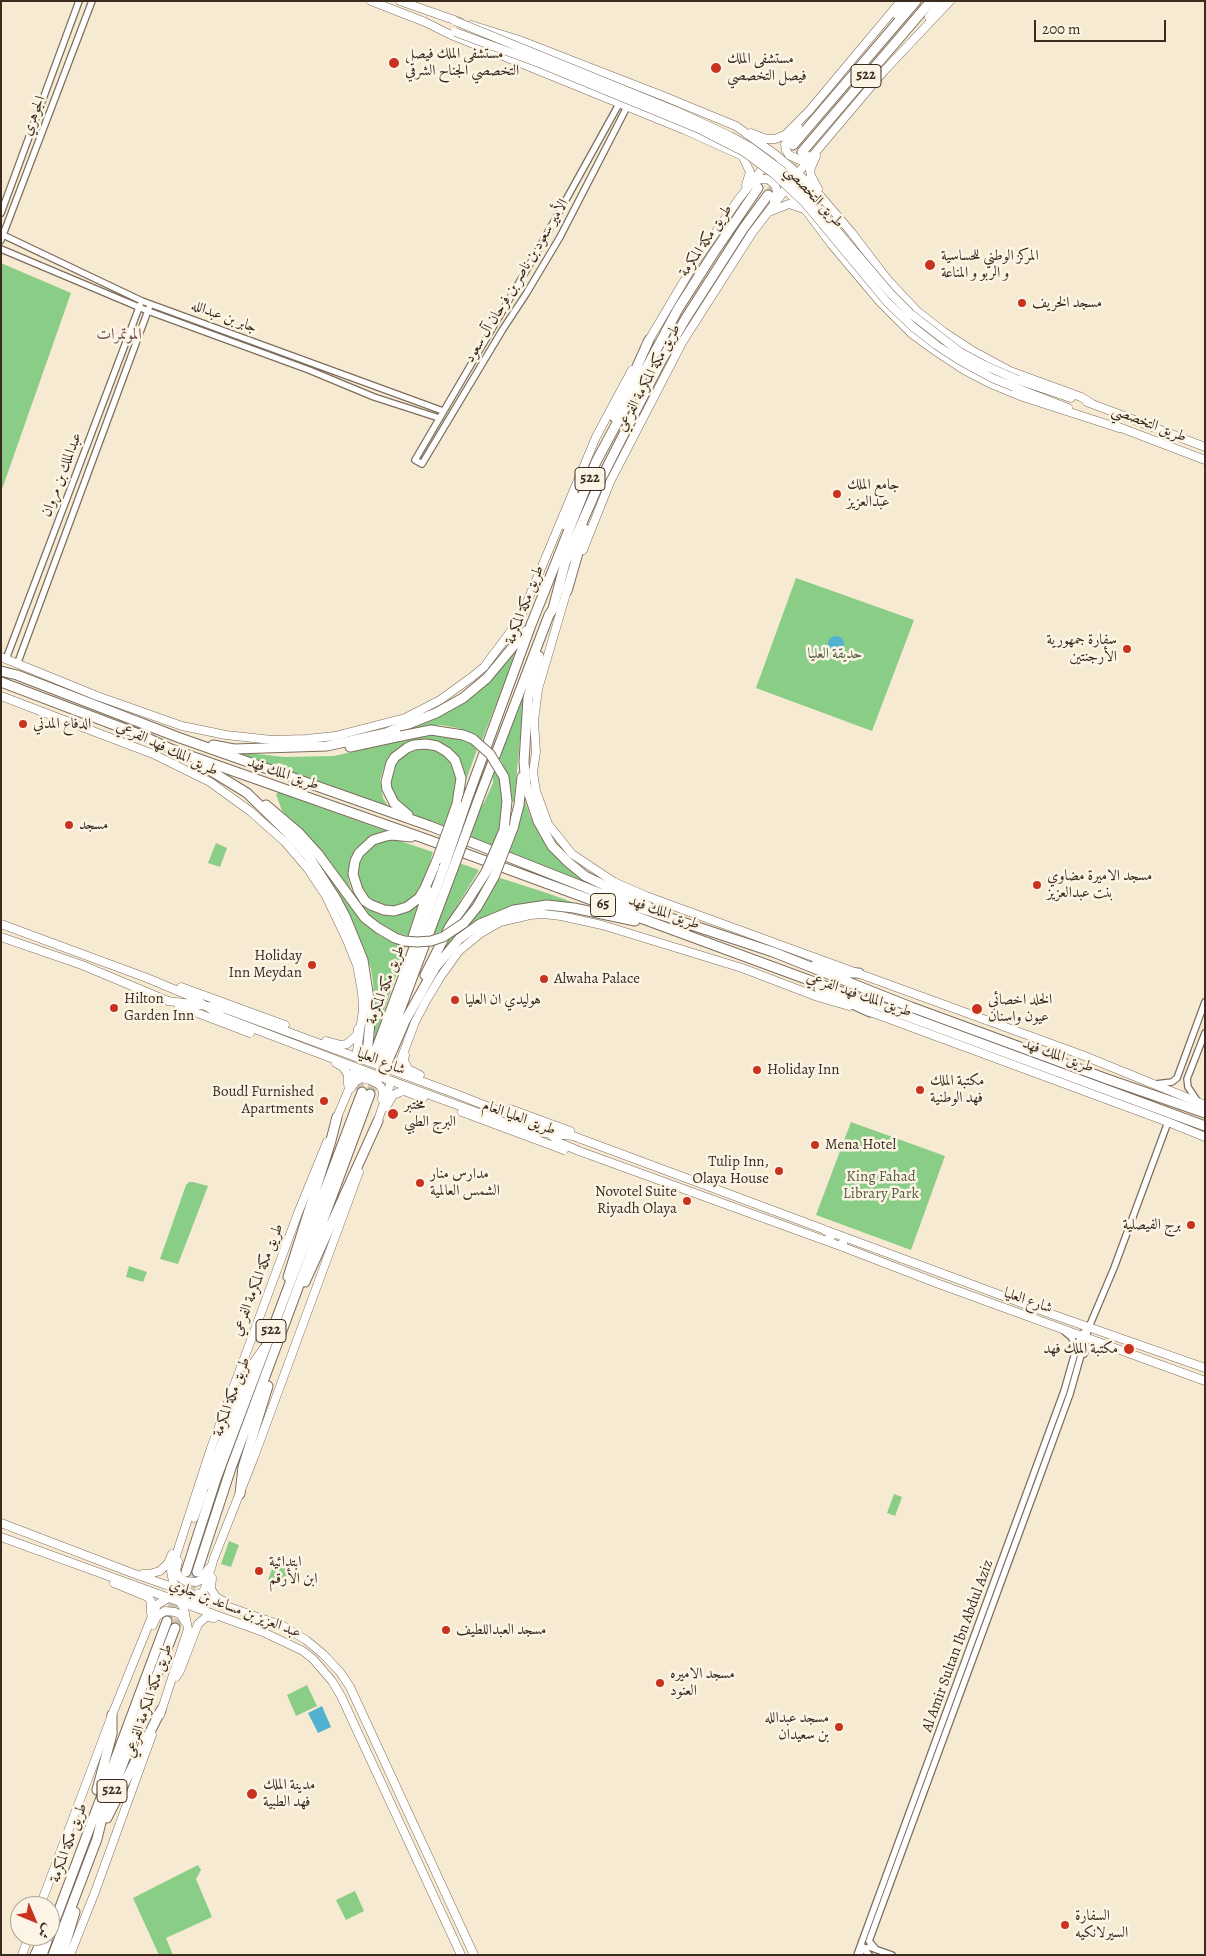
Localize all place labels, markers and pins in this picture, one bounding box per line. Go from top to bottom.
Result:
place label: مستشفى الملك فيصل التخصصي الجناح الشرقي [405,45,519,80]
place label: مستشفى الملك فيصل التخصصي [727,50,807,85]
marker: مستشفى الملك فيصل التخصصي الجناح الشرقي [387,56,401,70]
marker: مستشفى الملك فيصل التخصصي [709,61,723,75]
place label: المركز الوطني للحساسية و الربو و المناعة [941,247,1039,282]
marker: المركز الوطني للحساسية و الربو و المناعة [923,258,937,272]
place label: مسجد الخريف [1032,294,1102,312]
marker: مسجد الخريف [1016,297,1028,309]
place label: جامع الملك عبدالعزيز [847,476,899,511]
marker: جامع الملك عبدالعزيز [831,488,843,500]
place label: سفارة جمهورية الأرجنتين [1047,631,1117,666]
marker: سفارة جمهورية الأرجنتين [1121,643,1133,655]
place label: الدفاع المدني [33,715,91,733]
marker: الدفاع المدني [17,718,29,730]
place label: مسجد [79,816,108,834]
marker: مسجد [63,819,75,831]
place label: مسجد الاميرة مضاوي بنت عبدالعزيز [1047,867,1152,902]
marker: مسجد الاميرة مضاوي بنت عبدالعزيز [1031,879,1043,891]
place label: Holiday Inn Meydan [228,947,302,982]
marker: Holiday Inn Meydan [306,959,318,971]
place label: Alwaha Palace [554,970,640,988]
marker: Alwaha Palace [538,973,550,985]
place label: Hilton Garden Inn [124,990,194,1025]
place label: هوليدي ان العليا [465,991,541,1009]
place label: الخلد اخصائي عيون واسنان [988,991,1052,1026]
marker: هوليدي ان العليا [449,994,461,1006]
marker: Hilton Garden Inn [108,1002,120,1014]
marker: الخلد اخصائي عيون واسنان [970,1002,984,1016]
place label: Holiday Inn [767,1061,839,1079]
marker: Holiday Inn [751,1064,763,1076]
place label: مكتبة الملك فهد الوطنية [930,1072,984,1107]
place label: Boudl Furnished Apartments [212,1083,314,1118]
marker: مكتبة الملك فهد الوطنية [914,1084,926,1096]
marker: Boudl Furnished Apartments [318,1095,330,1107]
place label: مختبر البرج الطبي [404,1096,456,1131]
marker: مختبر البرج الطبي [386,1107,400,1121]
place label: Mena Hotel [825,1136,896,1154]
marker: Mena Hotel [809,1139,821,1151]
place label: Tulip Inn, Olaya House [693,1153,769,1188]
place label: مدارس منار الشمس العالمية [430,1165,500,1200]
marker: Tulip Inn, Olaya House [773,1165,785,1177]
marker: مدارس منار الشمس العالمية [414,1177,426,1189]
place label: Novotel Suite Riyadh Olaya [595,1183,677,1218]
marker: Novotel Suite Riyadh Olaya [681,1195,693,1207]
place label: برج الفيصلية [1123,1216,1181,1234]
marker: برج الفيصلية [1185,1219,1197,1231]
place label: مكتبة الملك فهد [1043,1340,1118,1358]
marker: مكتبة الملك فهد [1122,1342,1136,1356]
place label: ابتدائية ابن الأرقم [269,1553,318,1588]
marker: ابتدائية ابن الأرقم [253,1565,265,1577]
place label: مسجد العبداللطيف [456,1621,546,1639]
marker: مسجد العبداللطيف [440,1624,452,1636]
place label: مسجد الاميره العنود [670,1665,735,1700]
marker: مسجد الاميره العنود [654,1677,666,1689]
place label: مسجد عبدالله بن سعيدان [764,1709,829,1744]
marker: مسجد عبدالله بن سعيدان [833,1721,845,1733]
place label: مدينة الملك فهد الطبية [263,1776,315,1811]
marker: مدينة الملك فهد الطبية [245,1787,259,1801]
place label: السفارة السيرلانكيه [1075,1907,1128,1942]
marker: السفارة السيرلانكيه [1059,1919,1071,1931]

